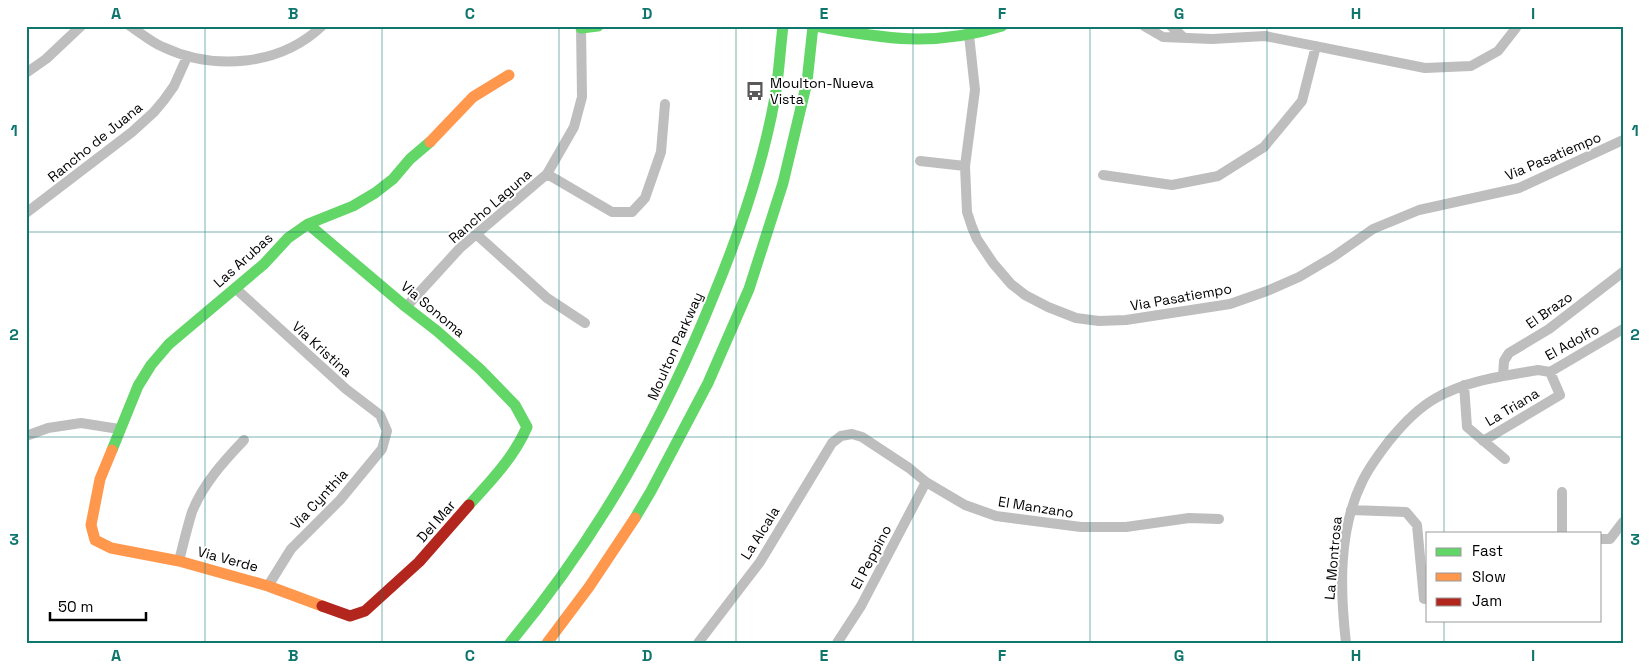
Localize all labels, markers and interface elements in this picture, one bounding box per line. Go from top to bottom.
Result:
text: A [111,3,121,24]
text: B [288,3,298,24]
text: C [465,3,475,24]
text: D [642,3,652,24]
text: E [820,3,829,24]
text: F [998,3,1007,24]
text: G [1174,3,1184,24]
text: H [1351,3,1361,24]
text: I [1531,3,1535,24]
place label: Moulton-Nueva Vista [770,74,874,108]
bus stop icon: Moulton-Nueva Vista [744,80,766,102]
street label: Rancho de Juana [44,98,146,186]
text: 1 [10,120,18,141]
text: 1 [1631,120,1639,141]
street label: Via Pasatiempo [1502,128,1604,184]
street label: Rancho Laguna [445,165,535,247]
street label: Las Arubas [210,229,276,291]
street label: Via Sonoma [397,277,469,341]
street label: Via Pasatiempo [1129,279,1233,315]
street label: El Brazo [1522,287,1576,333]
street label: Moulton Parkway [643,289,707,403]
street label: Via Kristina [288,317,356,381]
street label: El Adolfo [1542,320,1602,364]
text: 2 [9,324,19,345]
text: 2 [1630,324,1640,345]
street label: La Triana [1482,384,1542,430]
street label: Via Cynthia [286,465,352,533]
street label: El Manzano [997,492,1075,522]
street label: Del Mar [413,496,459,546]
street label: La Alcala [737,503,783,563]
street label: La Montrosa [1320,515,1346,601]
street label: El Peppino [847,522,895,592]
text: 3 [9,529,19,550]
text: 3 [1630,529,1640,550]
legend [1426,532,1602,622]
text: Fast [1472,541,1503,560]
street label: Via Verde [196,542,260,576]
text: Slow [1472,567,1506,586]
scale bar [50,589,146,621]
text: Jam [1472,591,1502,610]
text: 50 m [58,597,93,616]
text: A [111,645,121,666]
text: B [288,645,298,666]
text: C [465,645,475,666]
text: D [642,645,652,666]
text: E [820,645,829,666]
text: F [998,645,1007,666]
text: G [1174,645,1184,666]
text: H [1351,645,1361,666]
text: I [1531,645,1535,666]

